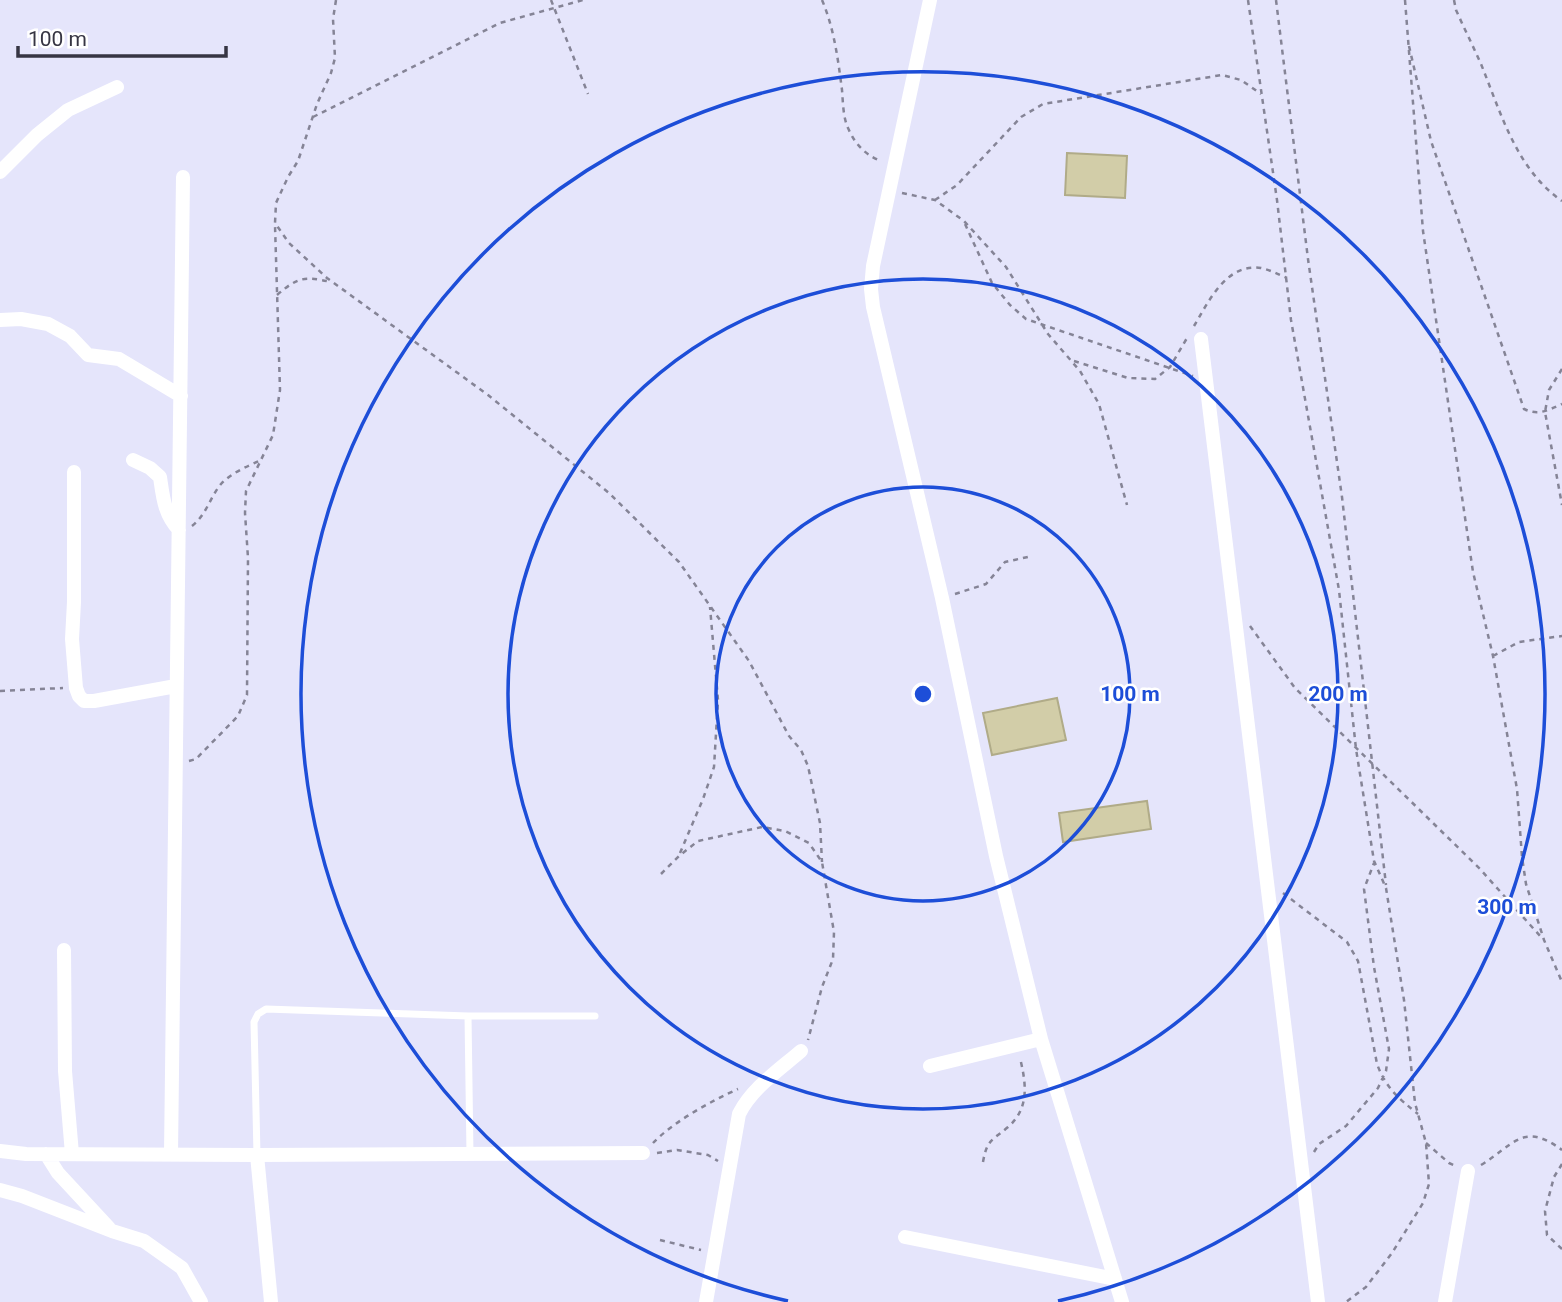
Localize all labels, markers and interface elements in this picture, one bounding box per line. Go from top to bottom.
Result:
scale bar [18,14,226,58]
text: 100 m [28,27,87,51]
centre of rings [911,682,935,706]
text: 100 m [1100,682,1160,706]
text: 200 m [1308,682,1368,706]
text: 300 m [1477,895,1537,919]

